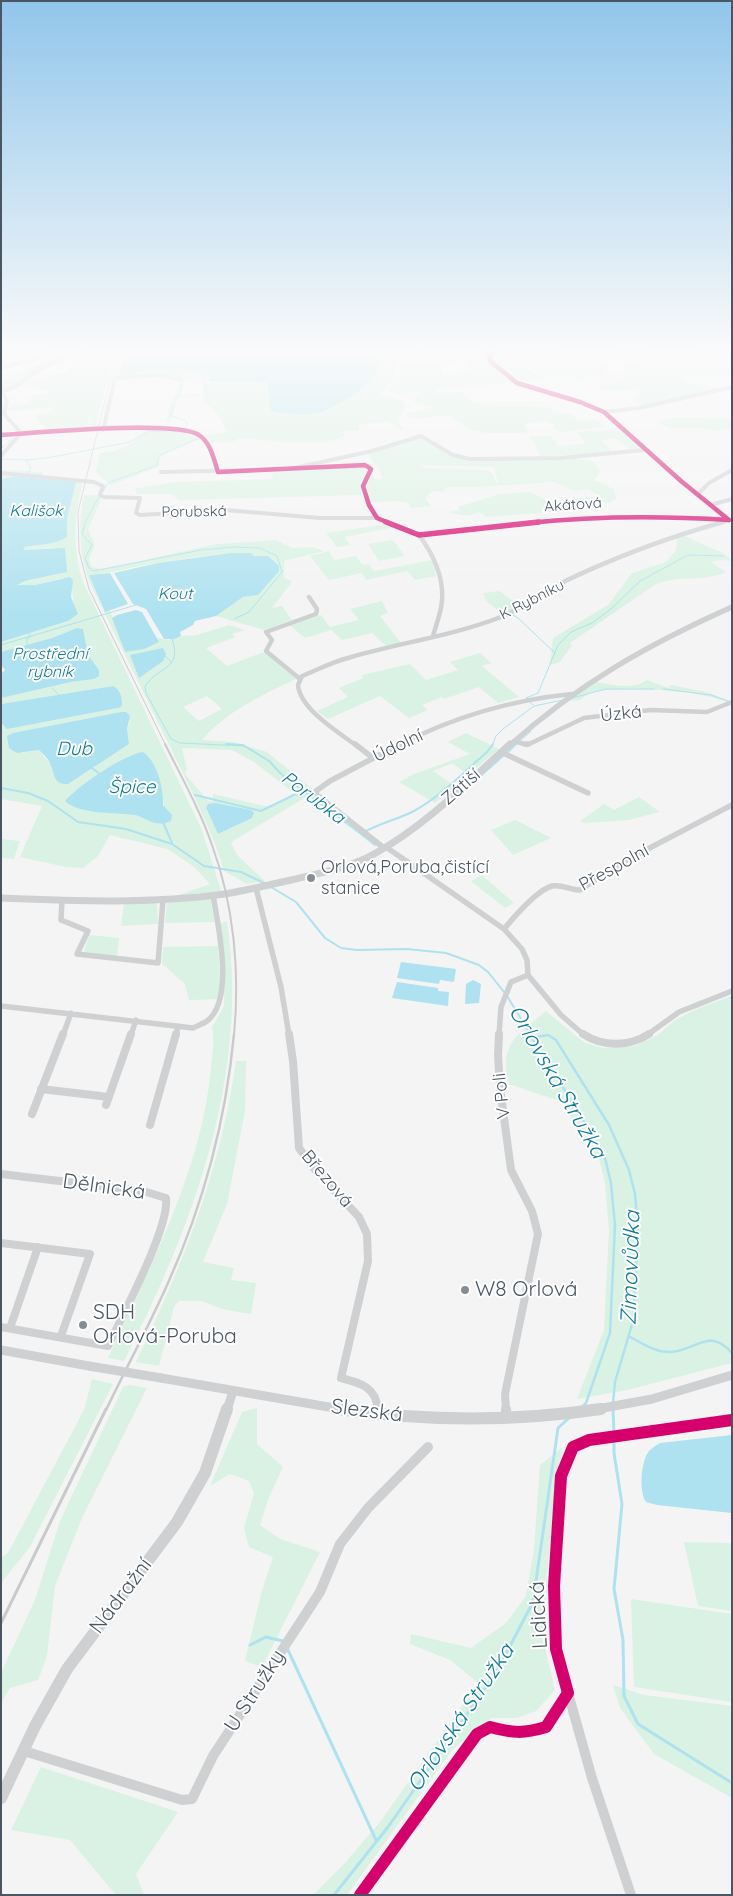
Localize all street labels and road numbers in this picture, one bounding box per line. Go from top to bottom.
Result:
street label: Akátová [544,494,602,516]
street label: Porubská [161,502,227,522]
street label: K Rybníku [497,576,567,624]
street label: Úzká [599,701,643,727]
street label: Údolní [369,725,427,767]
street label: Zátiší [437,764,485,810]
street label: Přespolní [575,840,653,896]
street label: V Poli [489,1072,515,1120]
street label: Březová [297,1146,357,1212]
street label: Dělnická [61,1169,147,1205]
street label: Slezská [330,1394,404,1428]
street label: Nádražní [84,1553,158,1639]
street label: Lidická [525,1581,553,1649]
street label: U Stružky [219,1645,291,1737]

